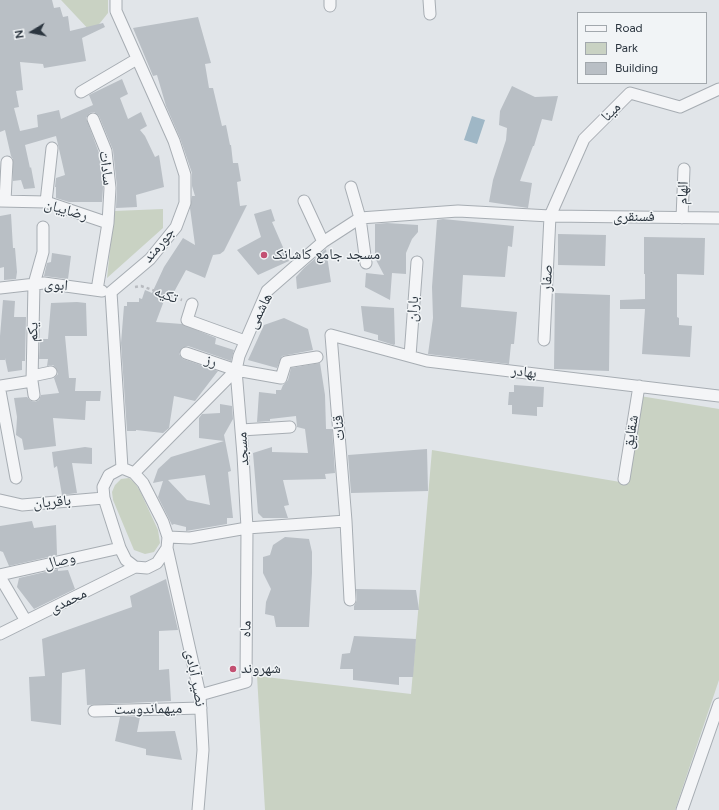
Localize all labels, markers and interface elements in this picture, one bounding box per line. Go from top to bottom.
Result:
north arrow [12,12,52,52]
legend [577,12,707,84]
text: Road [615,21,643,35]
text: N [13,29,27,40]
text: Park [615,41,638,55]
text: Building [615,61,658,75]
street label: مینا [597,98,625,126]
street label: سادات [95,150,117,186]
street label: الهام [674,181,692,205]
street label: رضاییان [42,195,90,225]
street label: فسنقری [613,208,655,226]
street label: جورمند [139,224,179,266]
place label: مسجد جامع کاشانک [272,246,380,264]
marker: مسجد جامع کاشانک [259,250,269,260]
street label: صفار [537,264,557,292]
street label: ابوی [43,275,69,295]
street label: تکیه [152,282,180,308]
street label: هاشمی [243,290,277,332]
street label: باران [403,295,423,323]
street label: یکم [24,322,42,342]
street label: رز [203,351,219,371]
street label: بهادر [510,362,538,382]
street label: قنات [329,414,349,442]
street label: شقایق [619,414,643,450]
street label: مسجد [233,431,253,467]
street label: باقریان [32,491,72,513]
street label: وصال [43,549,77,573]
street label: محمدی [46,584,90,618]
street label: ماه [237,620,255,638]
street label: نصیر آبادی [181,648,209,708]
place label: شهروند [241,660,281,678]
marker: شهروند [228,664,238,674]
street label: میهماندوست [114,699,182,719]

